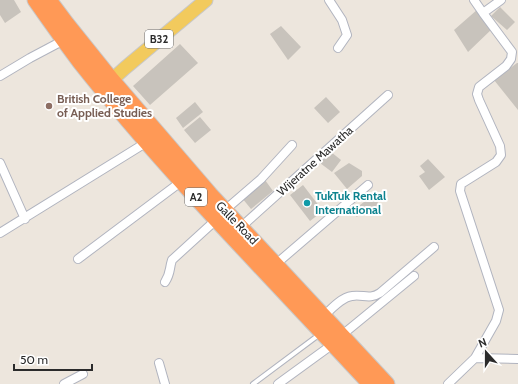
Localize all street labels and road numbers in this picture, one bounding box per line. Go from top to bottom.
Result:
road number: B32 [145,30,173,48]
street label: Wijeratne Mawatha [273,122,356,199]
road number: A2 [185,188,207,206]
street label: Galle Road [213,198,262,247]

